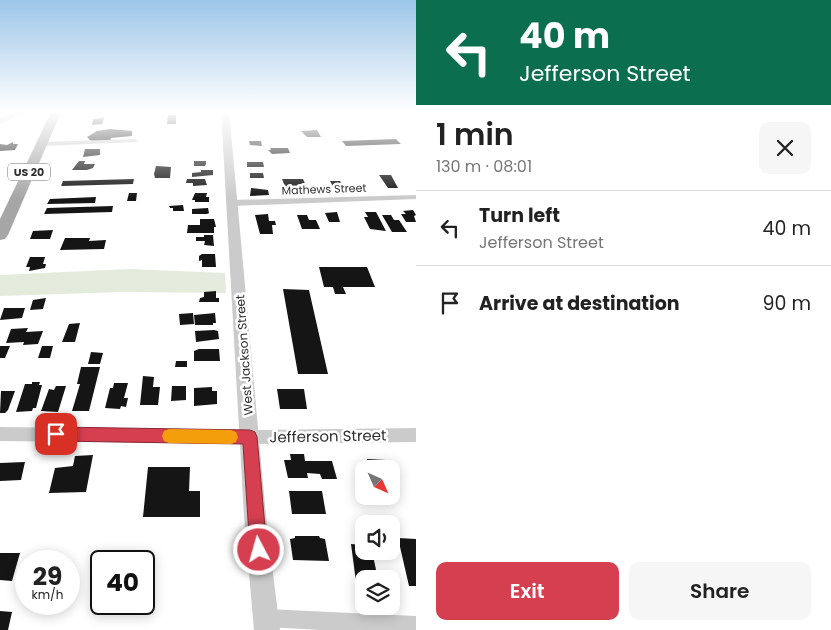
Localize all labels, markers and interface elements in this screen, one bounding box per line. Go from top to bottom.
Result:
text: 40 m [519,11,610,60]
icon: left [436,20,501,85]
text: Jefferson Street [519,58,691,89]
text: 1 min [436,113,514,156]
button: close [759,122,811,174]
text: 130 m · 08:01 [436,155,532,178]
road number: US 20 [8,163,50,180]
street label: Mathews Street [281,180,367,198]
text: Turn left [479,202,560,229]
icon: left [436,214,464,242]
text: 40 m [762,215,811,242]
text: Jefferson Street [479,231,604,254]
icon: arrive [436,289,464,317]
text: Arrive at destination [479,290,680,317]
text: 90 m [762,290,811,317]
street label: West Jackson Street [231,294,257,416]
pin [35,413,77,455]
icon: arrive [42,420,70,448]
street label: Jefferson Street [269,424,387,448]
north arrow [355,460,400,505]
map controls [355,460,400,615]
button: sound [355,515,400,560]
position arrow [232,523,284,575]
speed limit sign: 40 [90,550,155,615]
text: 29 [33,559,62,594]
button: Exit [436,562,619,620]
button: Share [629,562,811,620]
button: layers [355,570,400,615]
text: km/h [32,586,63,603]

